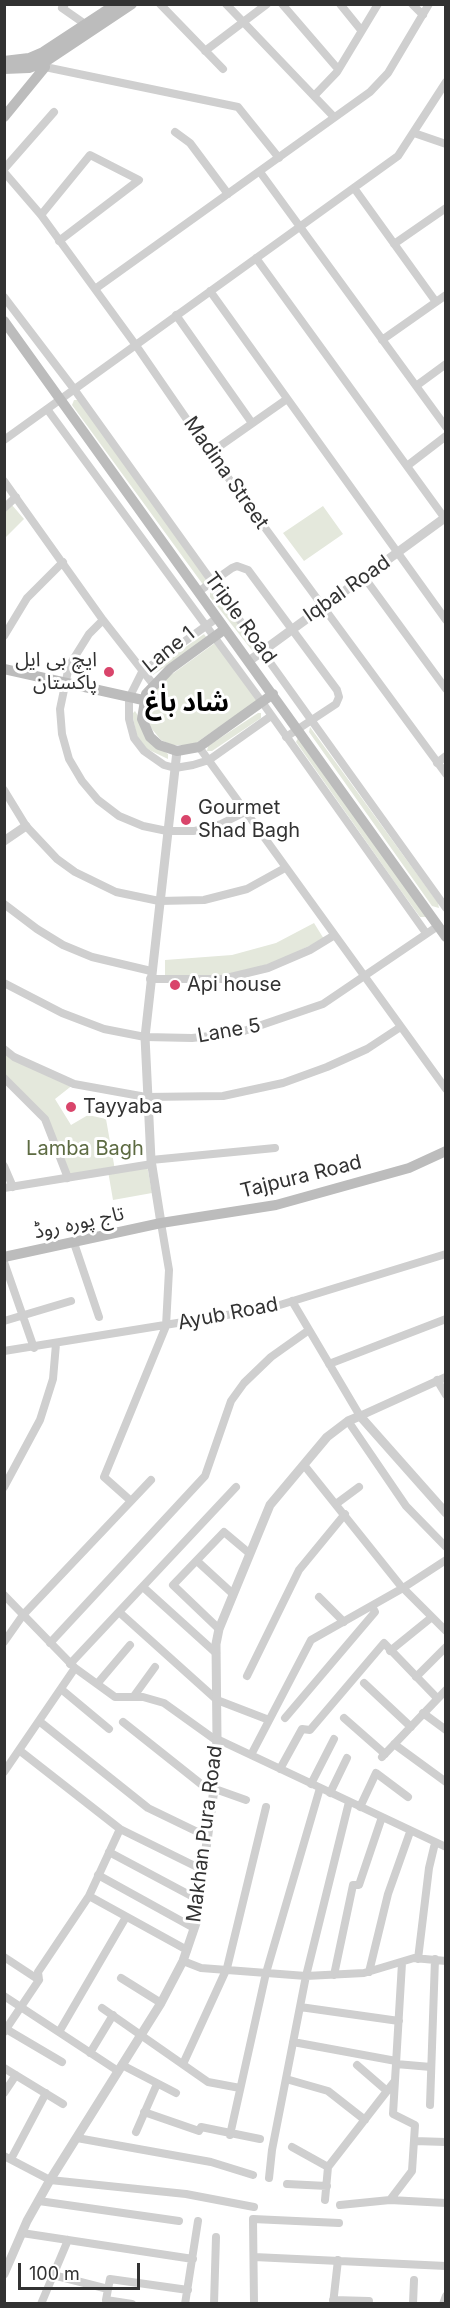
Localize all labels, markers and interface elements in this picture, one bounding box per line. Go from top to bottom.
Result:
street label: Madina Street [178,412,274,534]
street label: Iqbal Road [299,550,395,628]
street label: Triple Road [199,568,281,668]
street label: Lane 1 [138,622,200,678]
place label: ایچ بی ایل پاکستان [15,648,97,695]
marker: ایچ بی ایل پاکستان [102,665,116,679]
district label: شاد باٰغ [145,687,229,719]
place label: Gourmet Shad Bagh [198,796,300,843]
marker: Gourmet Shad Bagh [179,813,193,827]
place label: Api house [187,973,281,997]
marker: Api house [168,978,182,992]
street label: Lane 5 [196,1014,262,1048]
place label: Tayyaba [83,1095,163,1119]
marker: Tayyaba [64,1100,78,1114]
park label: Lamba Bagh [26,1137,144,1161]
street label: Tajpura Road [238,1150,364,1204]
street label: تاج پورہ روڈ [32,1202,126,1244]
street label: Ayub Road [176,1293,280,1335]
street label: Makhan Pura Road [182,1744,228,1924]
scale bar [21,2251,142,2289]
text: 100 m [29,2263,80,2284]

